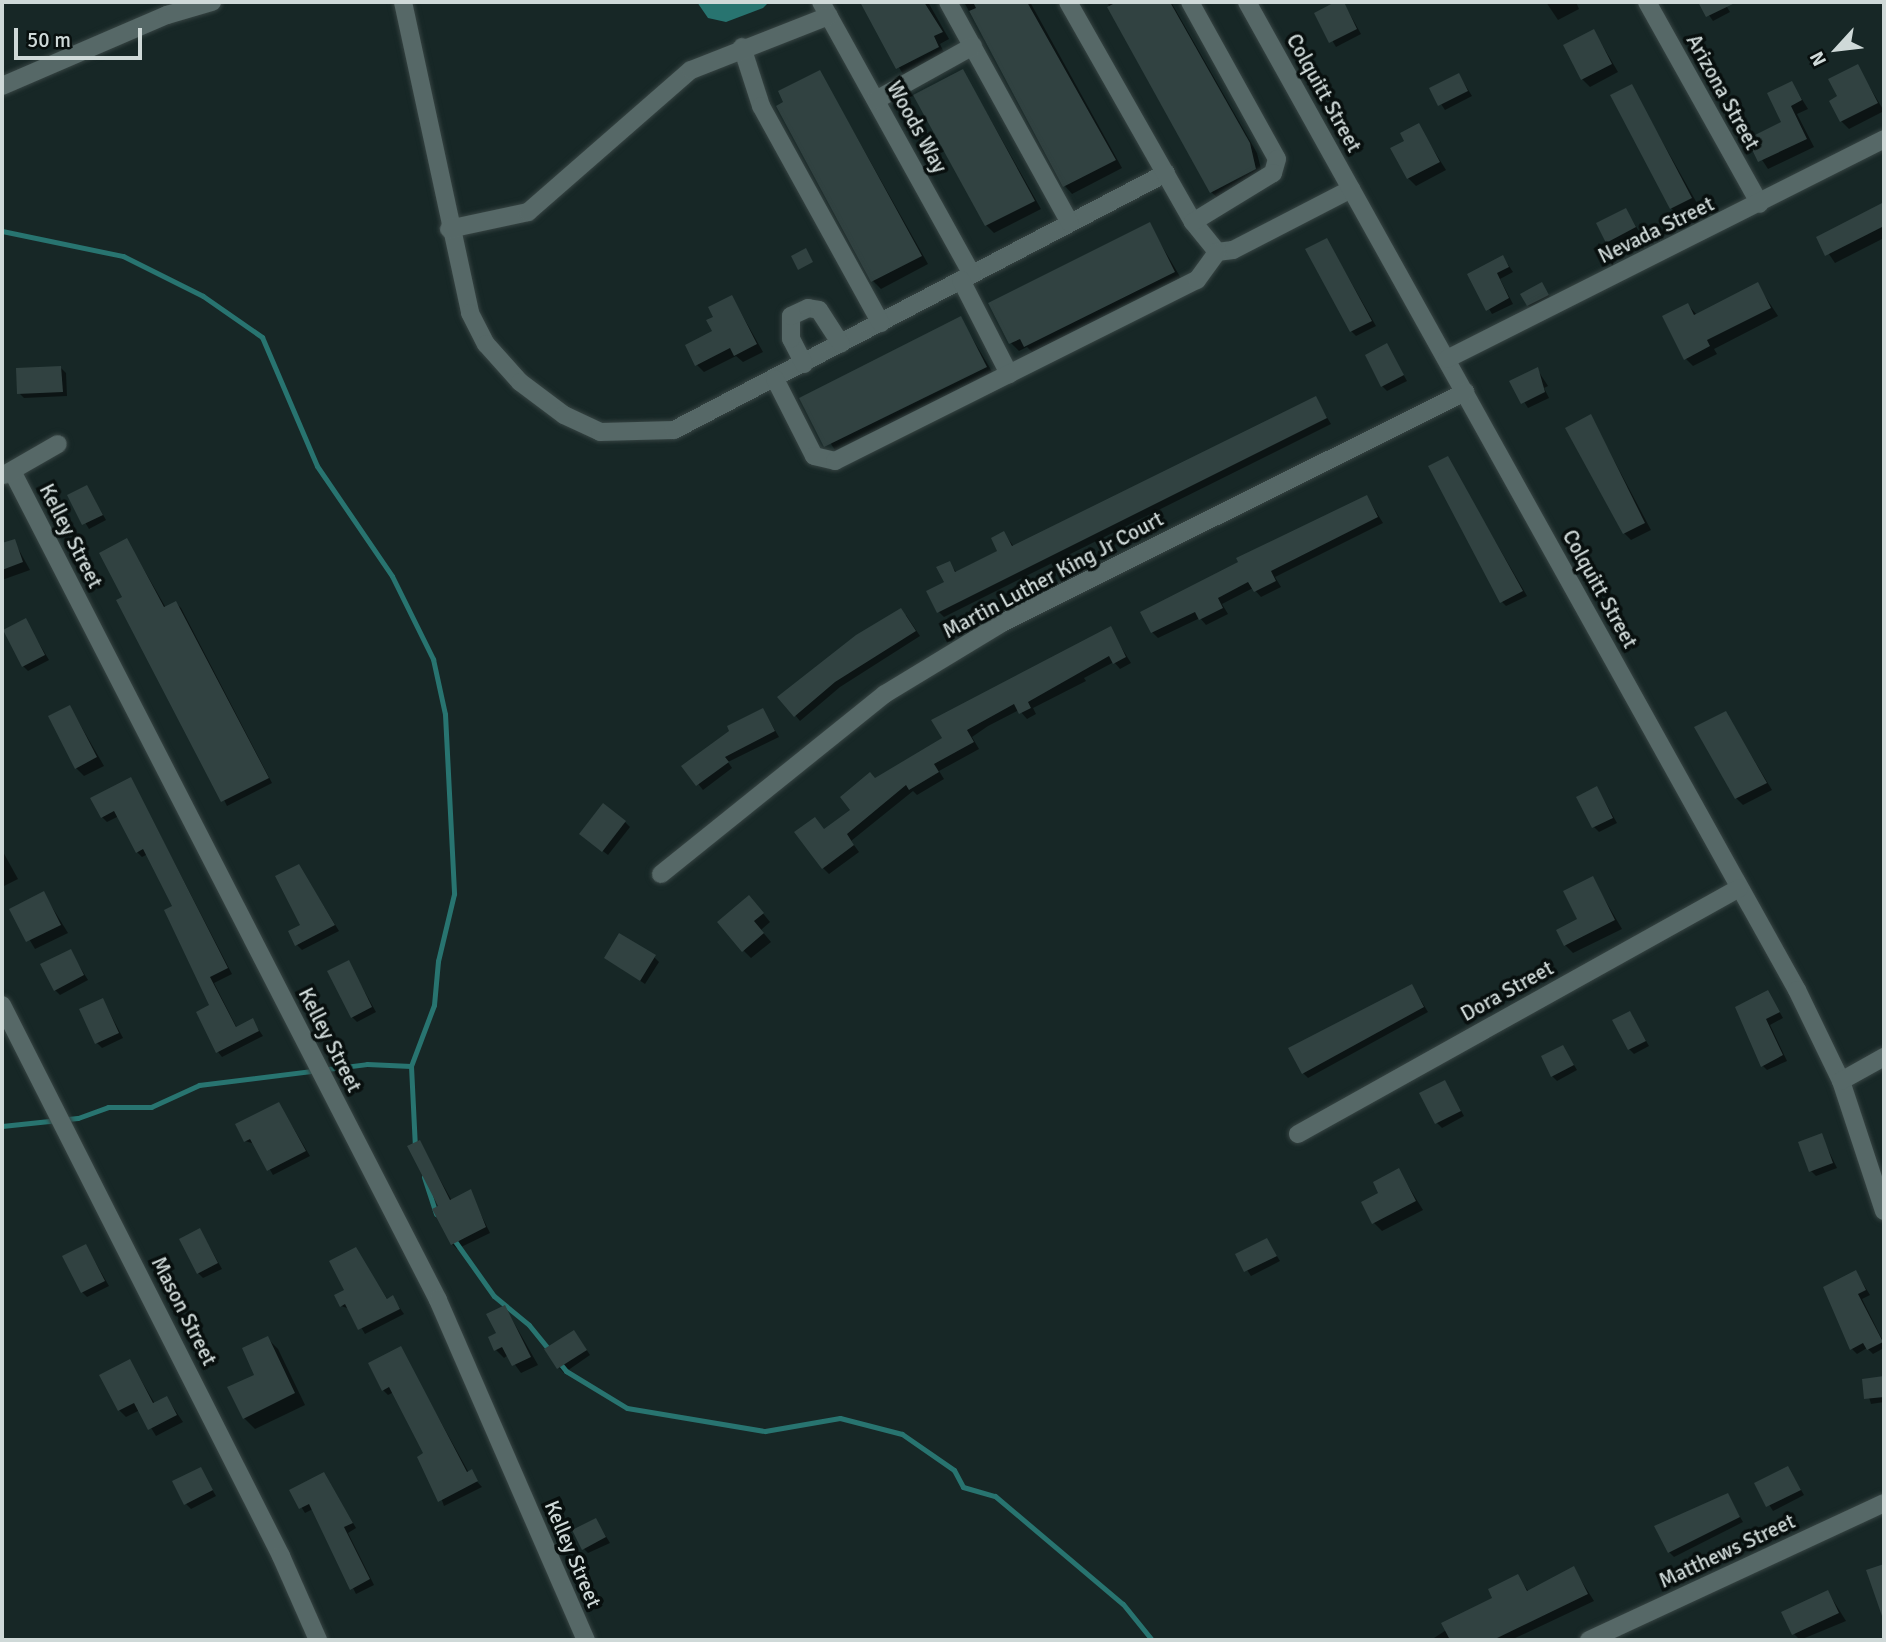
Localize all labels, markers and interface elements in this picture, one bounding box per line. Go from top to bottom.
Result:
scale bar [18,14,145,58]
north arrow [1802,14,1872,84]
text: 50 m [27,27,71,53]
street label: Colquitt Street [1281,29,1367,157]
street label: Arizona Street [1681,30,1765,154]
text: N [1805,47,1832,70]
street label: Woods Way [881,77,953,177]
street label: Nevada Street [1594,191,1718,269]
street label: Kelley Street [34,480,108,592]
street label: Martin Luther King Jr Court [938,506,1168,644]
street label: Colquitt Street [1557,525,1643,653]
street label: Dora Street [1456,955,1558,1027]
street label: Kelley Street [293,984,367,1096]
street label: Mason Street [146,1252,222,1370]
street label: Kelley Street [539,1497,607,1611]
street label: Matthews Street [1655,1508,1799,1594]

